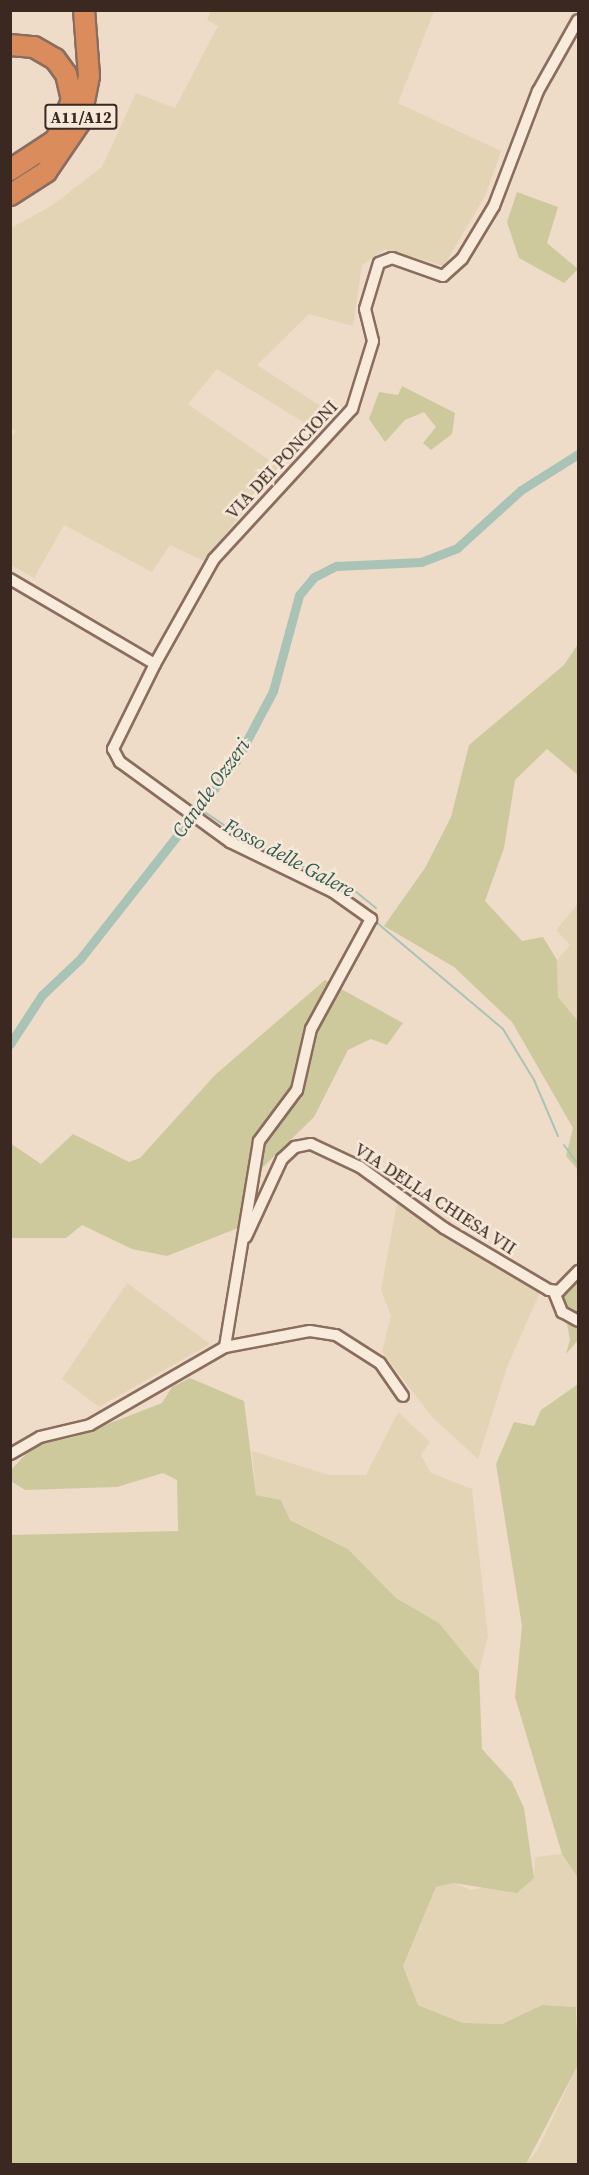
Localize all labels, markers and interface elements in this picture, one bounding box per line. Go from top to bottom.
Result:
road number: A11/A12 [44,104,118,130]
street label: VIA DEI PONCIONI [221,396,343,524]
water label: Canale Ozzeri [167,734,255,842]
water label: Fosso delle Galere [220,814,358,902]
street label: VIA DELLA CHIESA VII [350,1139,520,1259]

